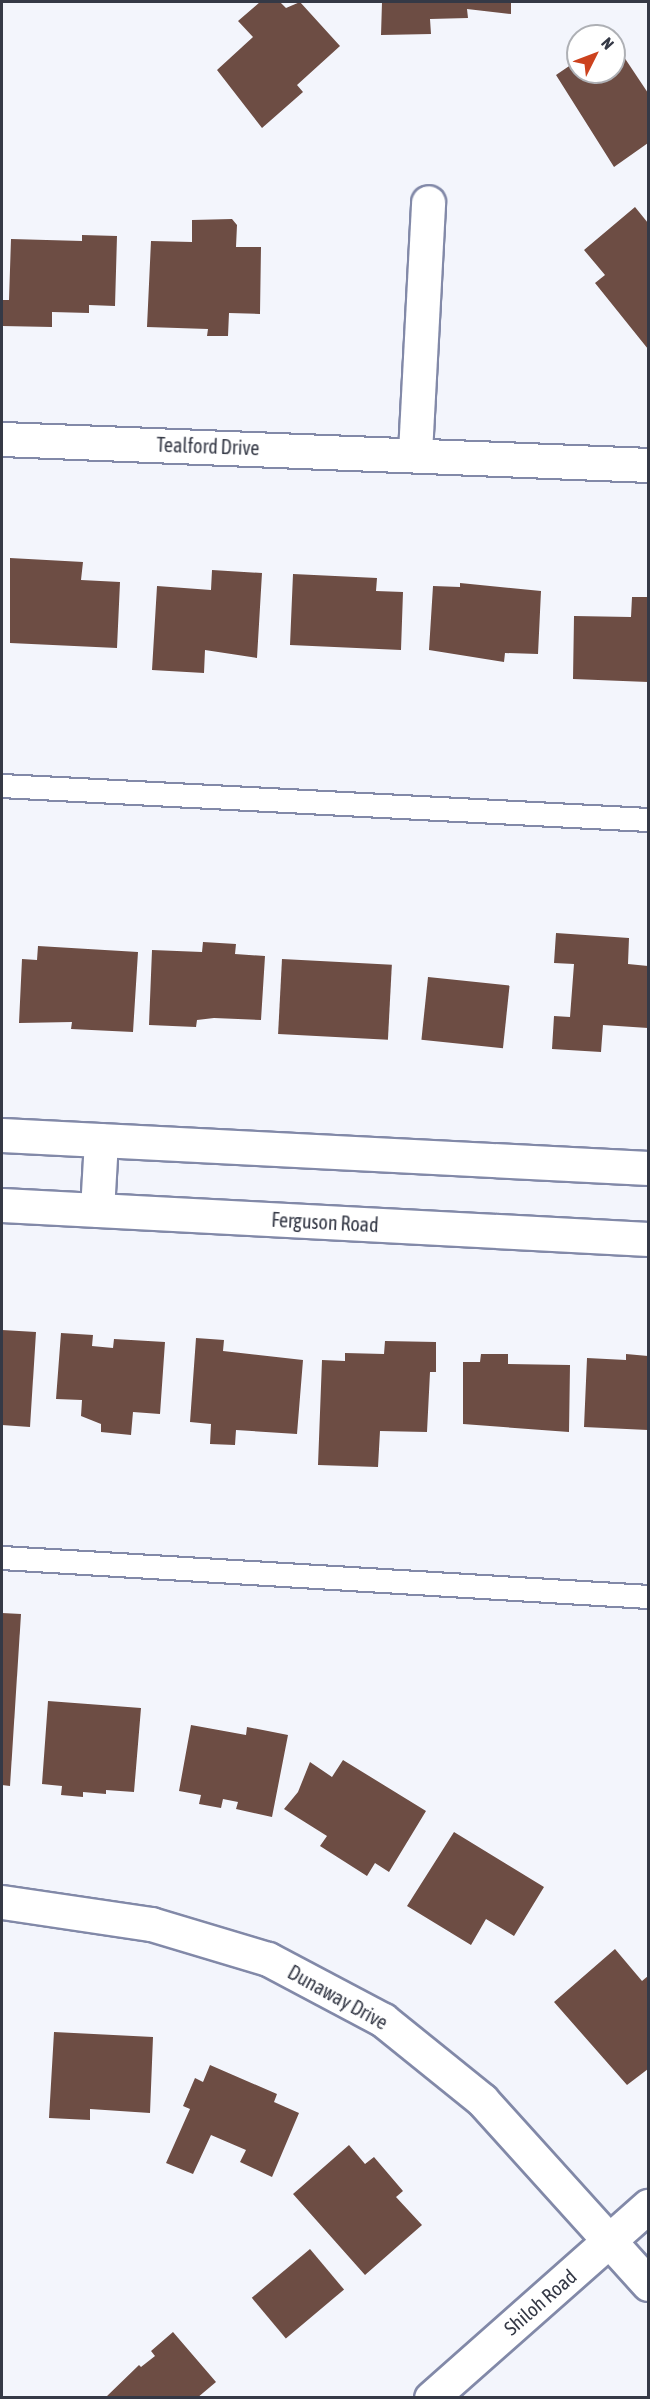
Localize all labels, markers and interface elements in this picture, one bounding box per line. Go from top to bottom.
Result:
north arrow [566,24,626,84]
text: N [598,34,618,53]
street label: Tealford Drive [156,432,260,460]
street label: Ferguson Road [271,1207,379,1237]
street label: Dunaway Drive [284,1960,392,2034]
street label: Shiloh Road [499,2264,581,2340]

